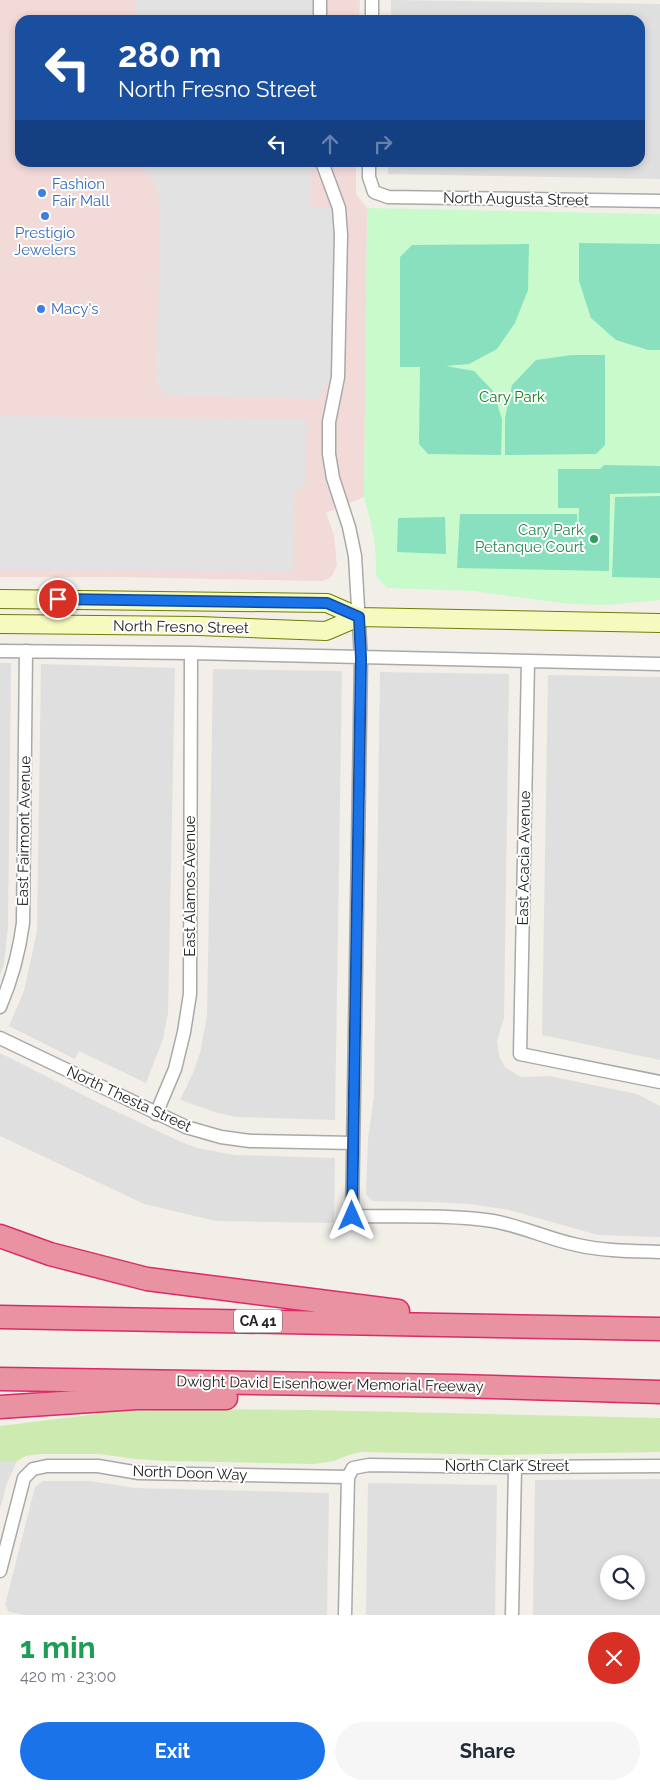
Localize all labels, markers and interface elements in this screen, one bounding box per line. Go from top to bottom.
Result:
text: 280 m [118,34,221,75]
icon: left [35,35,100,100]
text: North Fresno Street [118,76,317,102]
icon: left [263,130,291,158]
icon: ahead [316,130,344,158]
icon: right [369,130,397,158]
place label: Fashion Fair Mall [52,175,110,210]
marker: Fashion Fair Mall [36,187,48,199]
street label: North Augusta Street [443,189,589,209]
marker: Prestigio Jewelers [39,210,51,222]
place label: Prestigio Jewelers [14,224,76,259]
place label: Macy's [51,300,99,318]
marker: Macy's [35,303,47,315]
park label: Cary Park [479,388,545,406]
place label: Cary Park Petanque Court [475,521,584,556]
marker: Cary Park Petanque Court [588,533,600,545]
pin [37,578,79,620]
icon: arrive [44,585,72,613]
street label: North Fresno Street [113,617,249,637]
street label: East Fairmont Avenue [14,756,34,906]
street label: East Acacia Avenue [514,790,534,926]
street label: East Alamos Avenue [181,815,199,957]
street label: North Thesta Street [64,1062,194,1136]
position arrow [325,1189,377,1241]
road number: CA 41 [234,1310,282,1332]
street label: Dwight David Eisenhower Memorial Freeway [176,1372,484,1396]
street label: North Clark Street [445,1457,569,1475]
street label: North Doon Way [132,1462,248,1484]
map controls [600,1555,645,1600]
button: search [600,1555,645,1600]
text: 1 min [20,1630,96,1665]
button: close [588,1632,640,1684]
text: 420 m · 23:00 [20,1667,116,1686]
button: Exit [20,1722,325,1780]
button: Share [335,1722,640,1780]

